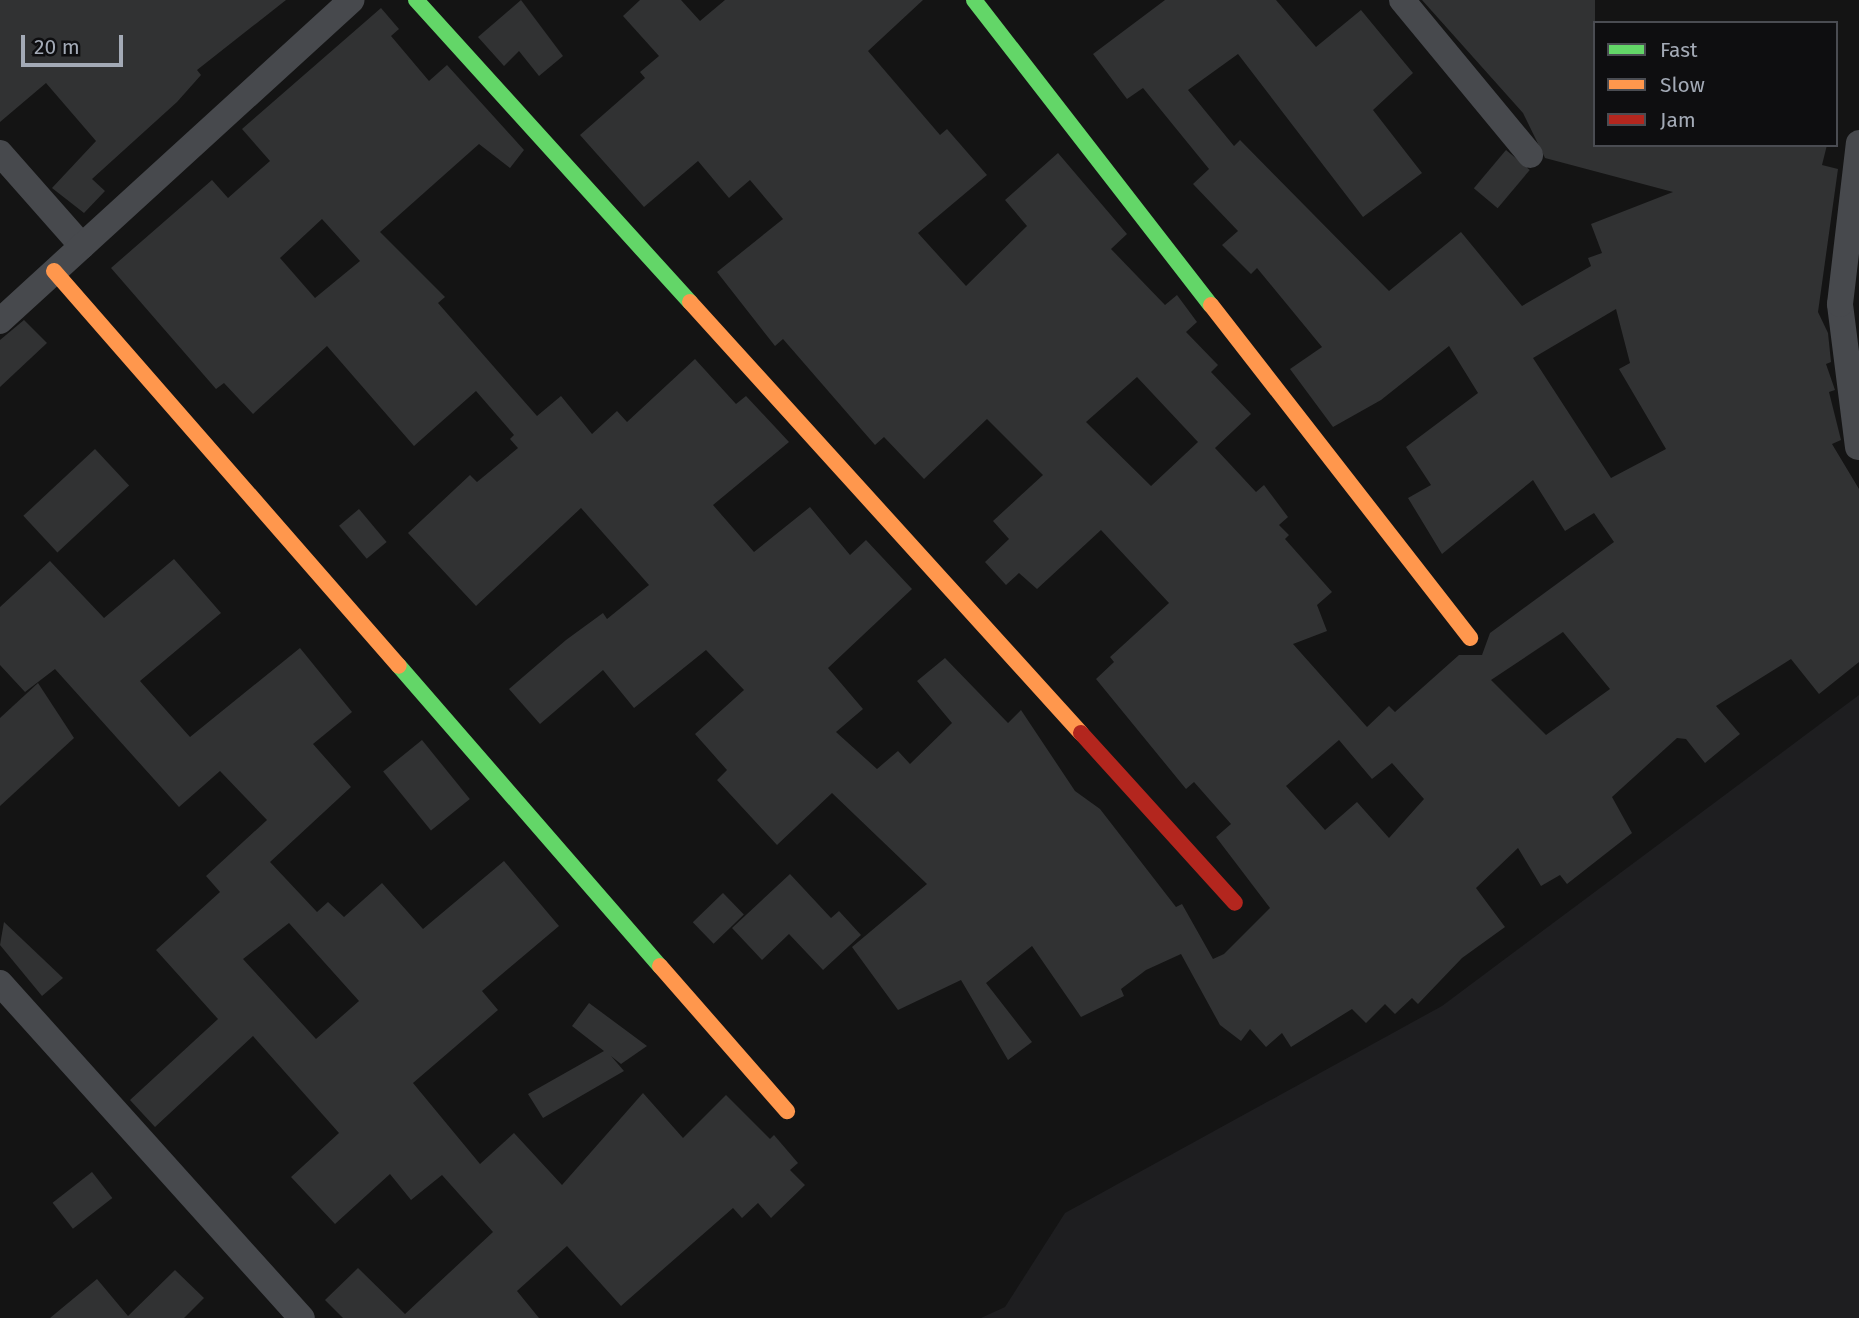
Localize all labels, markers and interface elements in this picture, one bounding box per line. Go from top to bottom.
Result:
scale bar [24,21,126,65]
legend [1593,21,1838,147]
text: 20 m [34,34,80,60]
text: Fast [1660,37,1698,63]
text: Slow [1660,72,1705,98]
text: Jam [1660,107,1696,133]

